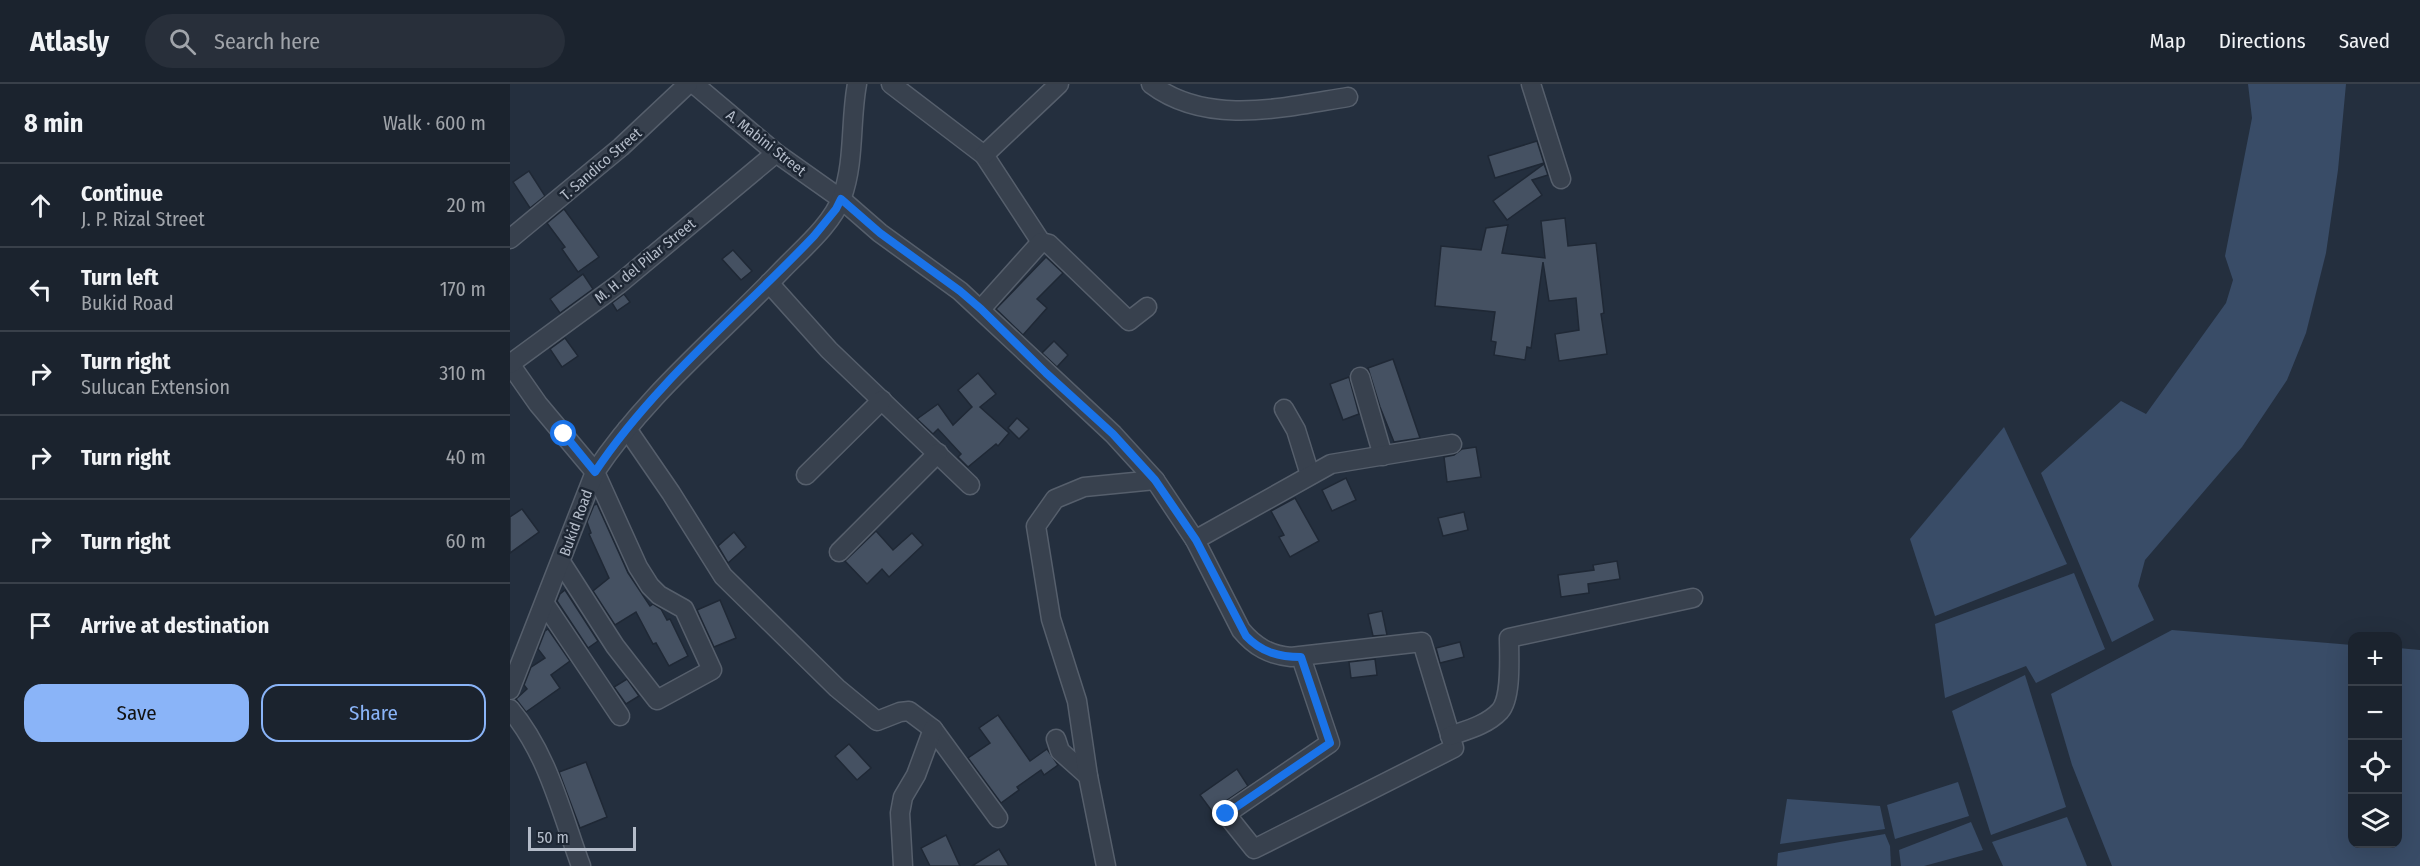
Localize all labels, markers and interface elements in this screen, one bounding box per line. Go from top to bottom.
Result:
search box [145,14,565,68]
text: Atlasly [30,25,109,58]
icon: search [166,25,199,58]
text: Search here [214,28,320,55]
text: Map [2149,28,2186,54]
text: Directions [2219,28,2306,54]
text: Saved [2339,28,2390,54]
street label: A. Mabini Street [722,106,810,180]
text: 8 min [24,108,83,139]
text: Walk · 600 m [383,111,486,135]
street label: T. Sandico Street [557,124,645,204]
text: Continue [81,180,163,207]
icon: ahead [24,189,57,222]
text: 20 m [447,193,486,217]
text: J. P. Rizal Street [81,207,205,231]
street label: M. H. del Pilar Street [591,215,699,307]
text: Turn left [81,264,159,291]
icon: left [24,273,57,306]
text: 170 m [440,277,486,301]
text: Bukid Road [81,291,174,315]
text: Turn right [81,348,170,375]
icon: right [24,357,57,390]
text: 310 m [439,361,486,385]
text: Sulucan Extension [81,375,230,399]
route start [550,420,576,446]
icon: right [24,441,57,474]
text: Turn right [81,444,170,471]
text: 40 m [446,445,486,469]
street label: Bukid Road [556,487,596,559]
icon: right [24,525,57,558]
text: Turn right [81,528,170,555]
text: 60 m [446,529,486,553]
icon: arrive [24,609,57,642]
text: Arrive at destination [81,612,269,639]
map controls [2348,632,2402,848]
button: + [2348,632,2402,686]
button: Save [24,684,249,742]
button: Share [261,684,486,742]
button: − [2348,686,2402,740]
button: locate [2348,740,2402,794]
button: layers [2348,794,2402,848]
route end [1212,800,1238,826]
scale bar [528,824,636,852]
text: 50 m [537,828,569,847]

